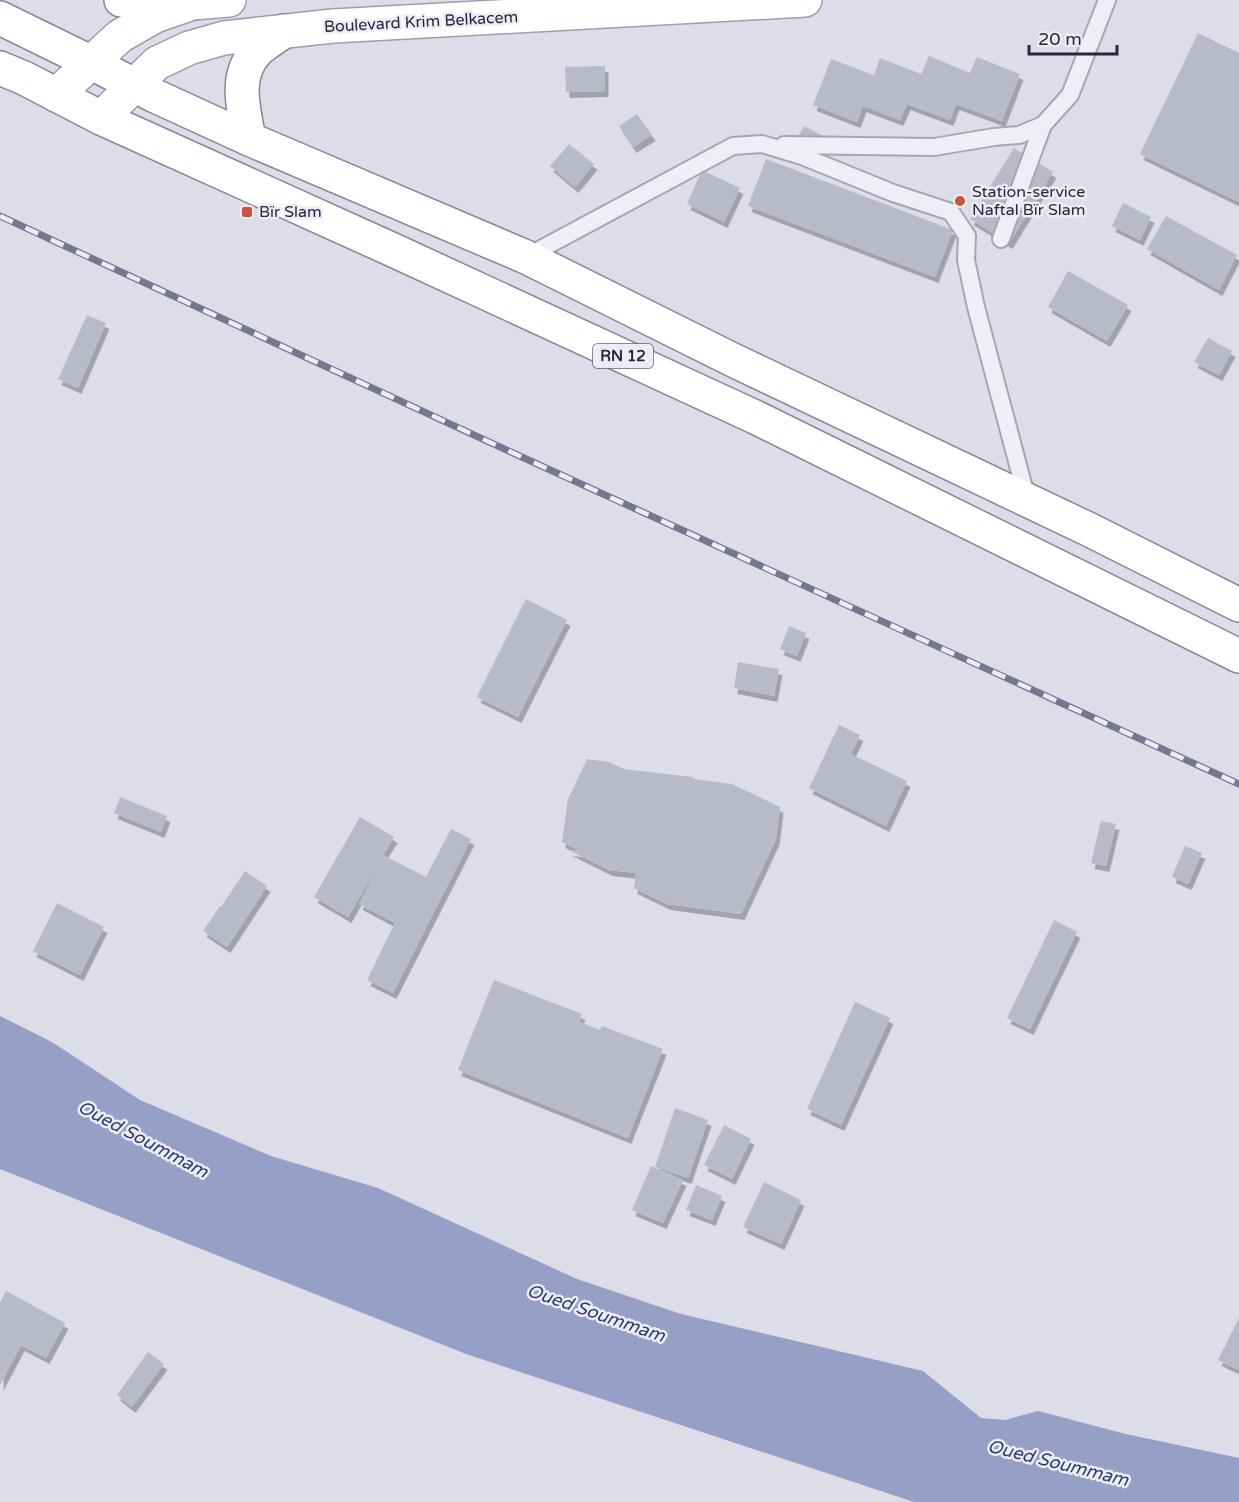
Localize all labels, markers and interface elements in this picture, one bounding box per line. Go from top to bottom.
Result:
street label: Boulevard Krim Belkacem [323,7,519,37]
scale bar [1029,18,1118,56]
text: 20 m [1038,28,1082,50]
place label: Station-service Naftal Bïr Slam [972,182,1085,220]
marker: Station-service Naftal Bïr Slam [953,194,967,208]
place label: Bïr Slam [259,202,322,222]
marker: Bïr Slam [240,205,254,219]
road number: RN 12 [593,344,653,368]
water label: Oued Soummam [74,1095,212,1183]
water label: Oued Soummam [524,1279,668,1347]
water label: Oued Soummam [985,1435,1131,1491]

